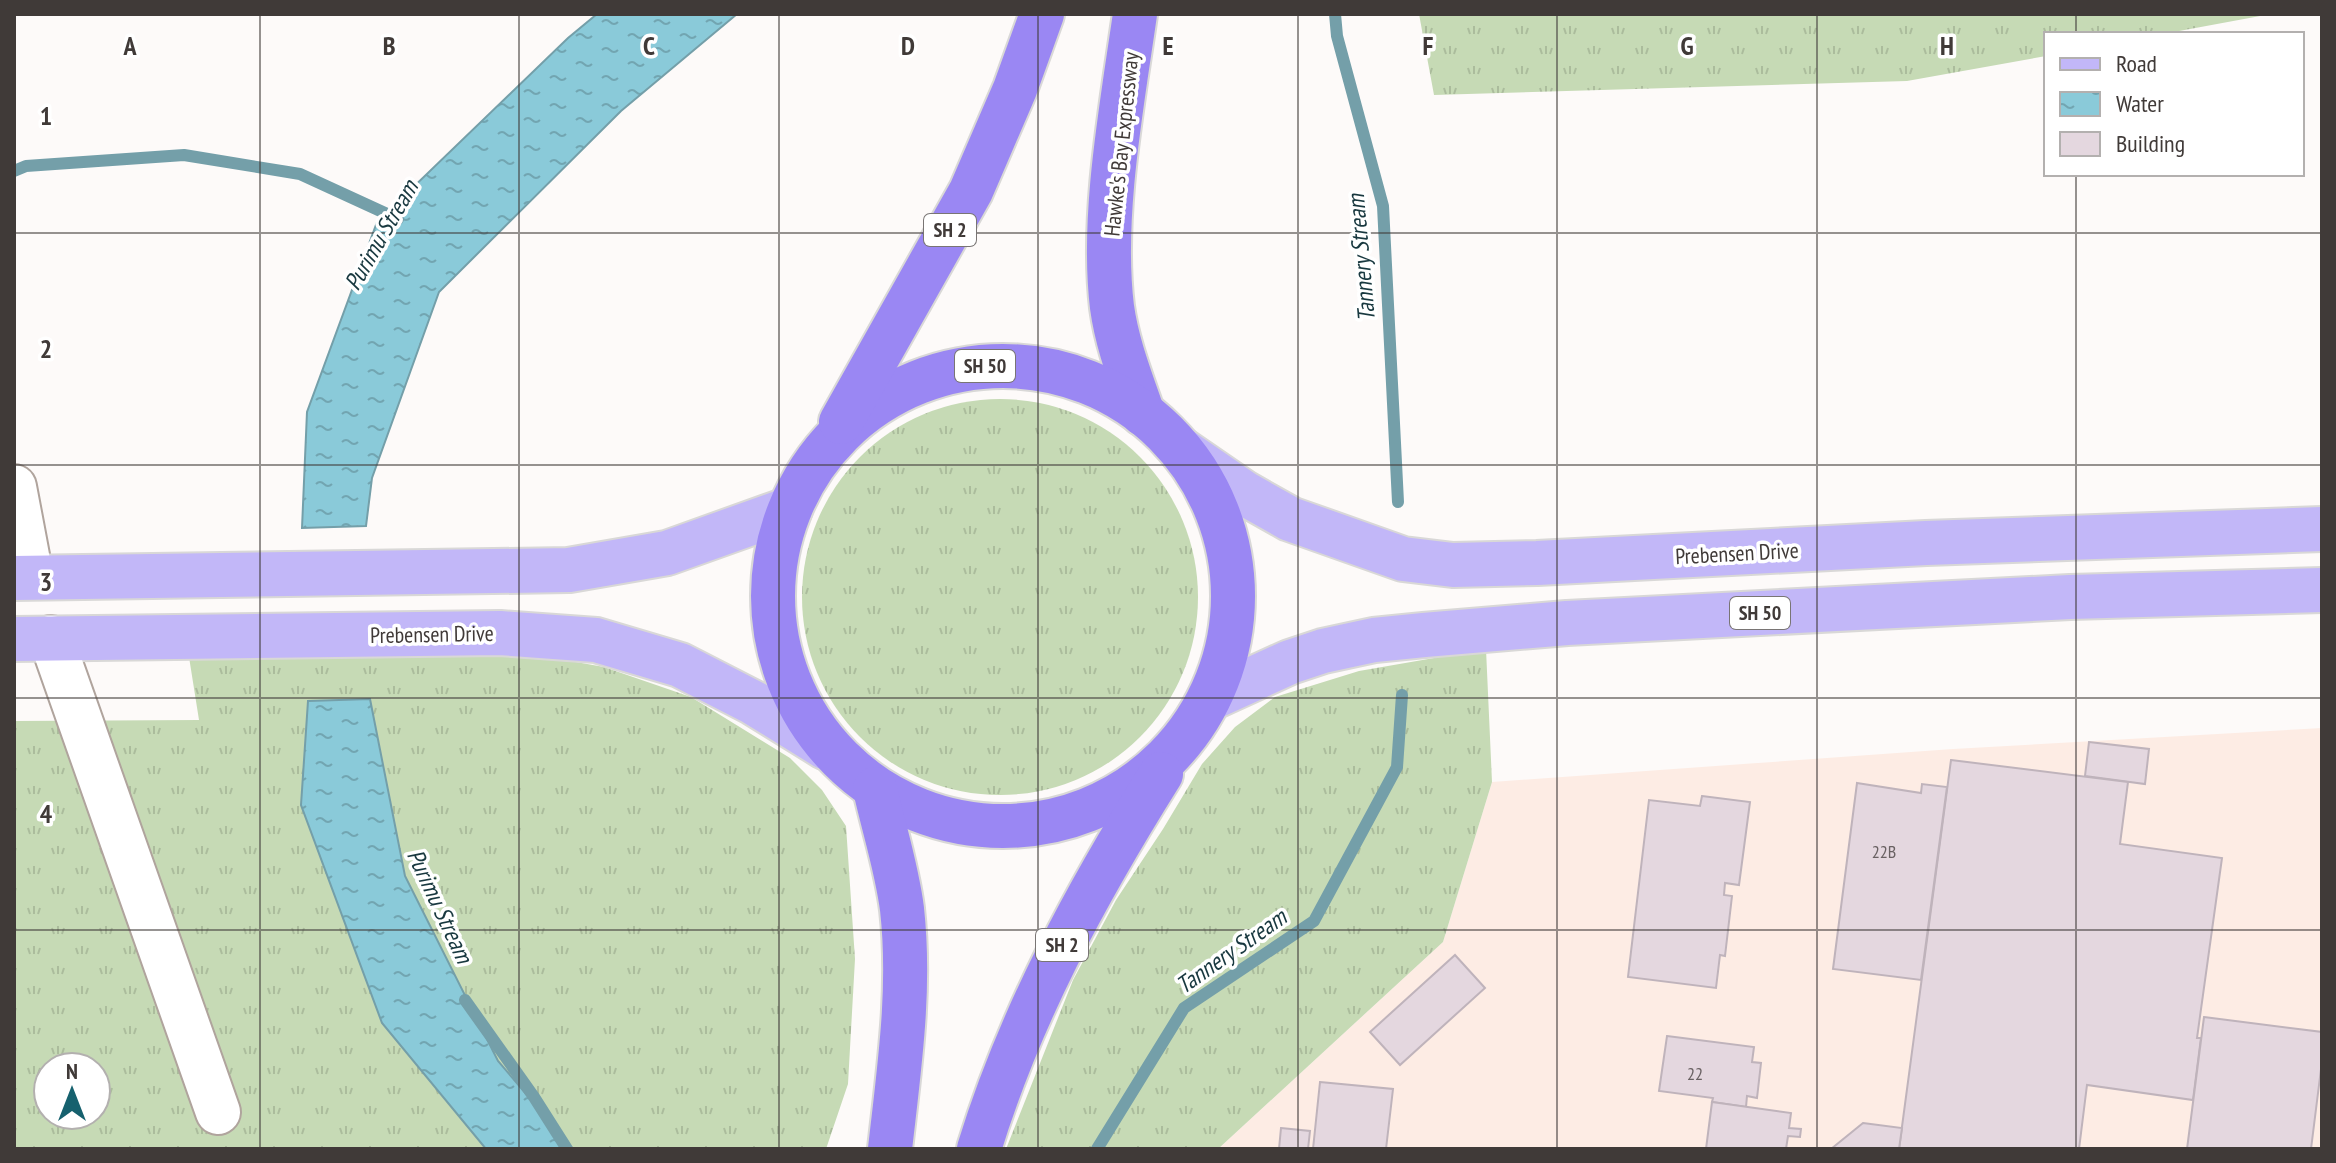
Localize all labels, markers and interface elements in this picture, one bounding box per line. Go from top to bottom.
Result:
text: A [122,29,137,62]
text: B [383,29,396,62]
text: C [643,29,655,62]
text: D [901,29,915,62]
text: E [1162,29,1174,62]
text: F [1423,29,1434,62]
text: G [1680,29,1694,62]
text: H [1940,29,1954,62]
legend [2044,32,2304,176]
text: Road [2116,48,2157,79]
street label: Hawke's Bay Expressway [1097,50,1145,238]
text: Water [2116,88,2164,119]
text: 1 [40,99,52,132]
text: Building [2116,128,2185,159]
water label: Purimu Stream [337,173,426,296]
water label: Tannery Stream [1340,192,1382,323]
road number: SH 2 [924,214,976,246]
text: 2 [40,332,52,365]
road number: SH 50 [955,350,1015,382]
street label: Prebensen Drive [1675,536,1799,570]
text: 3 [40,565,52,598]
road number: SH 50 [1730,597,1790,629]
street label: Prebensen Drive [370,619,494,649]
text: 4 [40,797,53,830]
house number: 22B [1872,840,1896,863]
water label: Purimu Stream [400,844,480,969]
water label: Tannery Stream [1170,901,1293,1000]
road number: SH 2 [1036,929,1088,961]
north arrow [32,1051,112,1131]
text: N [66,1057,78,1085]
house number: 22 [1687,1062,1703,1085]

